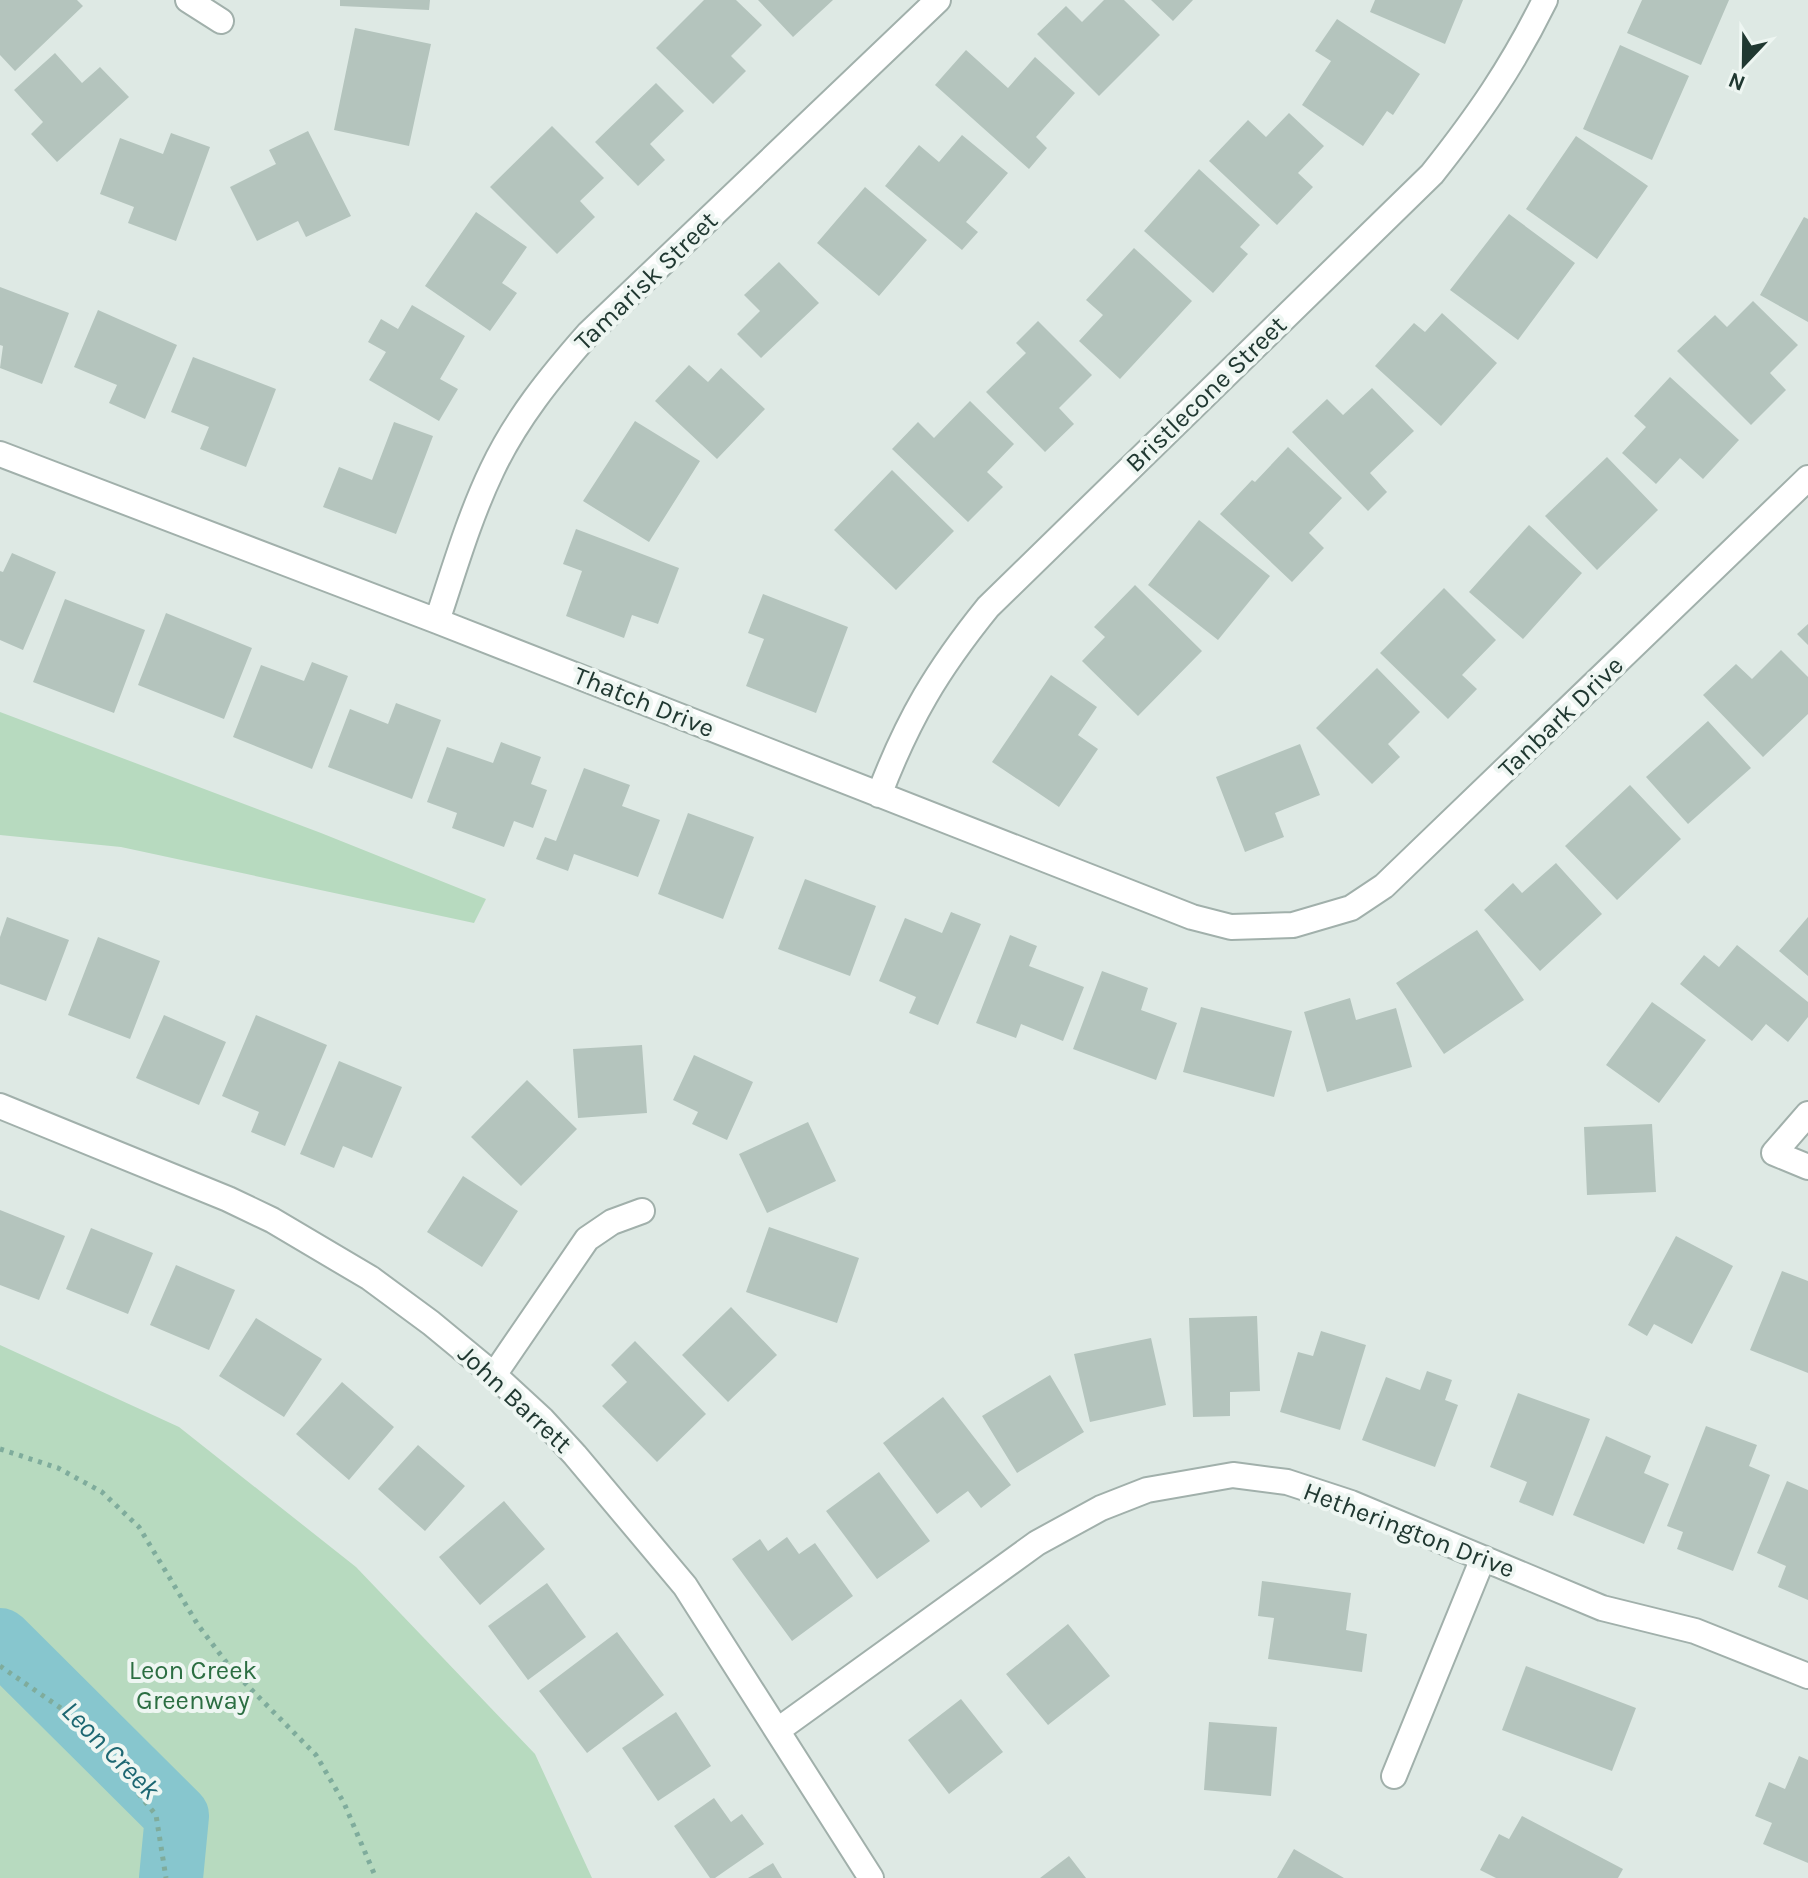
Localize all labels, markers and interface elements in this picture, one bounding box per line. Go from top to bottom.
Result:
north arrow [1704,24,1784,104]
text: N [1725,67,1749,97]
street label: Tamarisk Street [568,205,724,357]
street label: Bristlecone Street [1119,309,1293,479]
street label: Tanbark Drive [1492,650,1630,784]
street label: Thatch Drive [569,660,719,744]
street label: John Barrett [452,1338,579,1460]
street label: Hetherington Drive [1299,1475,1519,1585]
park label: Leon Creek Greenway [129,1655,257,1716]
water label: Leon Creek [55,1694,167,1806]

